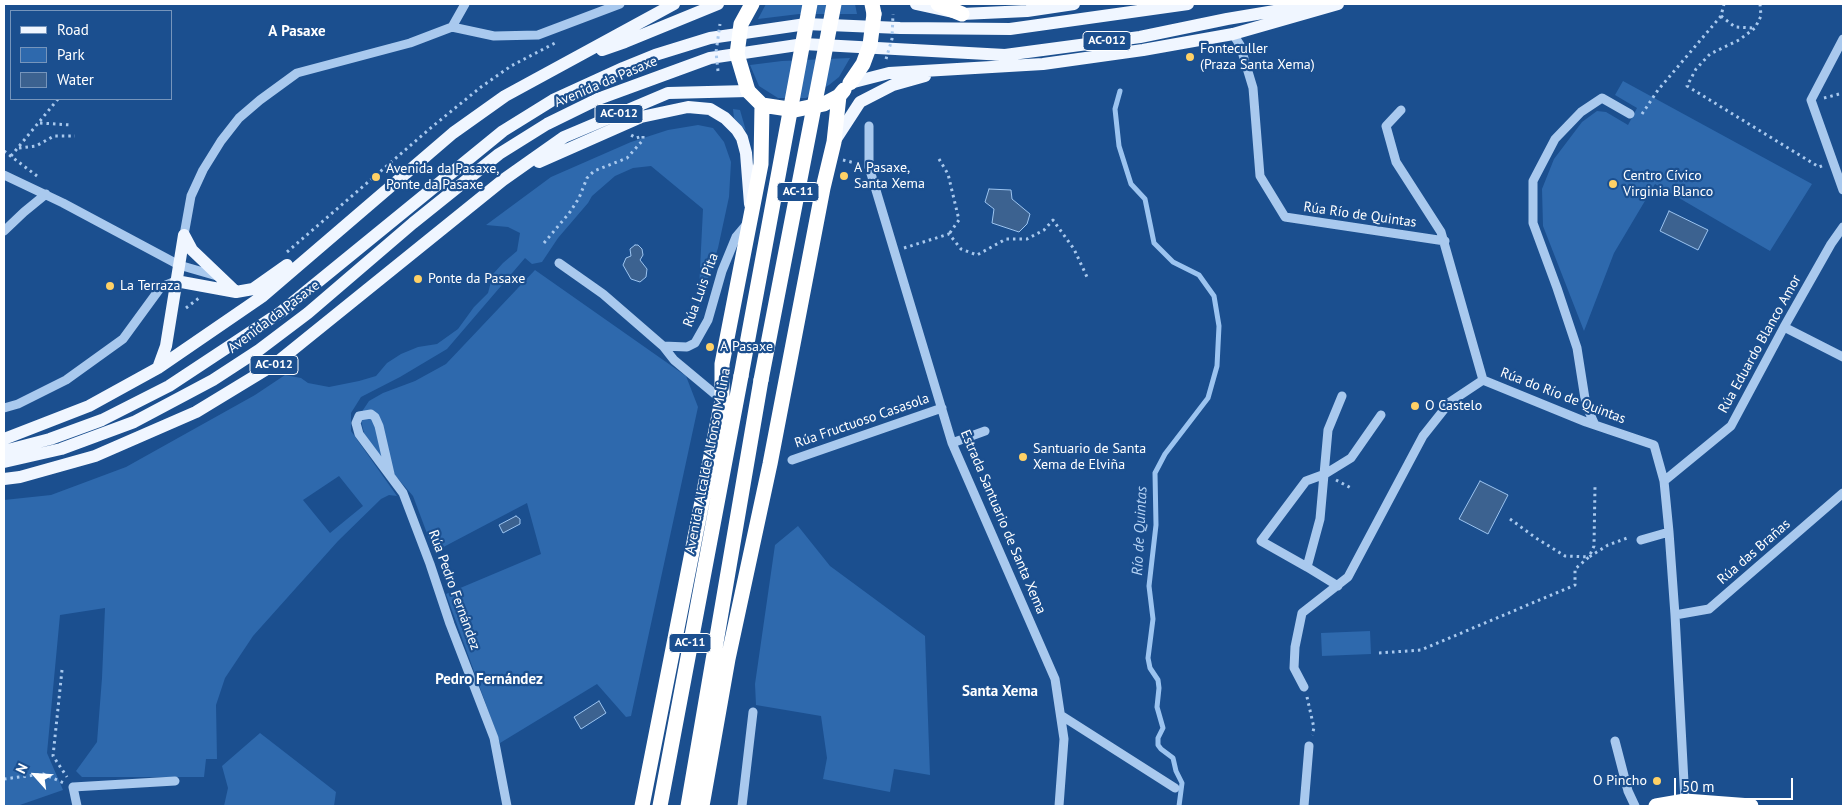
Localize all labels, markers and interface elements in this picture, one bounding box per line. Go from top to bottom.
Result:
legend [10,10,172,100]
text: Road [57,20,89,39]
district label: A Pasaxe [268,23,326,41]
road number: AC-012 [1083,31,1131,50]
place label: Fonteculler (Praza Santa Xema) [1200,41,1315,74]
text: Park [57,45,85,64]
marker: Fonteculler (Praza Santa Xema) [1184,51,1196,63]
street label: Avenida da Pasaxe [552,53,660,111]
text: Water [57,70,94,89]
road number: AC-012 [595,105,643,124]
place label: A Pasaxe, Santa Xema [854,160,925,192]
place label: Avenida da Pasaxe, Ponte da Pasaxe [386,161,499,193]
place label: Centro Cívico Virginia Blanco [1623,168,1713,200]
marker: A Pasaxe, Santa Xema [838,170,850,182]
marker: Avenida da Pasaxe, Ponte da Pasaxe [370,171,382,183]
marker: Centro Cívico Virginia Blanco [1607,178,1619,190]
road number: AC-11 [777,182,819,202]
street label: Rúa Río de Quintas [1302,199,1418,231]
street label: Rúa Luis Pita [680,251,722,329]
place label: Ponte da Pasaxe [428,271,525,287]
street label: Rúa Eduardo Blanco Amor [1715,272,1805,416]
marker: Ponte da Pasaxe [412,273,424,285]
street label: Avenida da Pasaxe [225,277,323,357]
place label: La Terraza [120,278,180,294]
marker: La Terraza [104,280,116,292]
place label: A Pasaxe [720,339,773,355]
marker: A Pasaxe [704,341,716,353]
road number: AC-012 [250,356,298,374]
street label: Rúa do Río de Quintas [1498,364,1628,428]
street label: Avenida Alcalde Alfonso Molina [682,367,734,555]
street label: Rúa Fructuoso Casasola [793,390,931,452]
place label: O Castelo [1425,398,1482,414]
marker: O Castelo [1409,400,1421,412]
street label: Estrada Santuario de Santa Xema [957,427,1049,617]
place label: Santuario de Santa Xema de Elviña [1033,441,1146,474]
marker: Santuario de Santa Xema de Elviña [1017,451,1029,463]
water label: Río de Quintas [1129,486,1151,576]
street label: Rúa das Brañas [1714,516,1794,588]
street label: Rúa Pedro Fernández [424,528,484,652]
road number: AC-11 [669,634,711,652]
district label: Pedro Fernández [435,671,543,689]
district label: Santa Xema [962,683,1038,701]
north arrow [10,750,60,800]
text: N [11,760,32,777]
scale bar [1677,768,1796,800]
place label: O Pincho [1593,773,1647,789]
marker: O Pincho [1651,775,1663,787]
text: 50 m [1682,777,1715,796]

